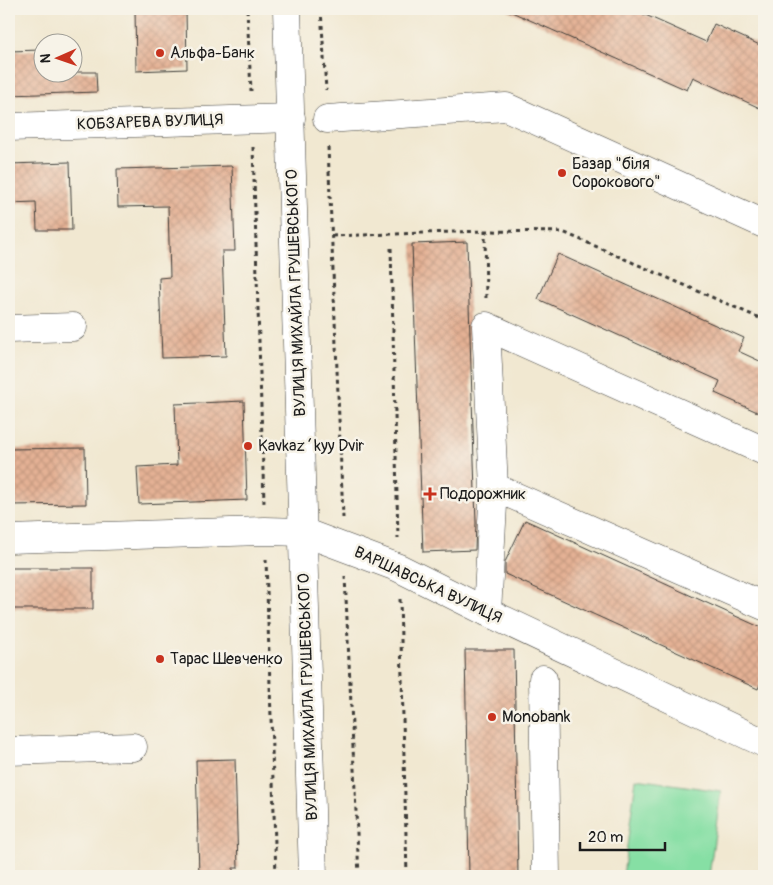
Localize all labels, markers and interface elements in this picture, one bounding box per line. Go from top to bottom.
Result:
north arrow [32,32,82,82]
place label: Альфа-Банк [170,43,255,63]
marker: Альфа-Банк [154,47,166,59]
text: N [37,53,54,63]
street label: КОБЗАРЕВА ВУЛИЦЯ [76,109,224,135]
place label: Базар "біля Сорокового" [572,154,660,192]
marker: Базар "біля Сорокового" [556,167,568,179]
street label: ВУЛИЦЯ МИХАЙЛА ГРУШЕВСЬКОГО [282,169,310,417]
place label: Kavkazʹkyy Dvir [258,436,364,456]
marker: Kavkazʹkyy Dvir [242,440,254,452]
place label: Подорожник [440,484,526,504]
marker: Подорожник [424,488,436,500]
street label: ВАРШАВСЬКА ВУЛИЦЯ [351,542,505,628]
street label: ВУЛИЦЯ МИХАЙЛА ГРУШЕВСЬКОГО [294,573,322,821]
place label: Тарас Шевченко [170,649,283,669]
marker: Тарас Шевченко [154,653,166,665]
place label: Monobank [502,707,571,727]
marker: Monobank [486,711,498,723]
scale bar [580,820,666,852]
text: 20 m [588,828,623,847]

